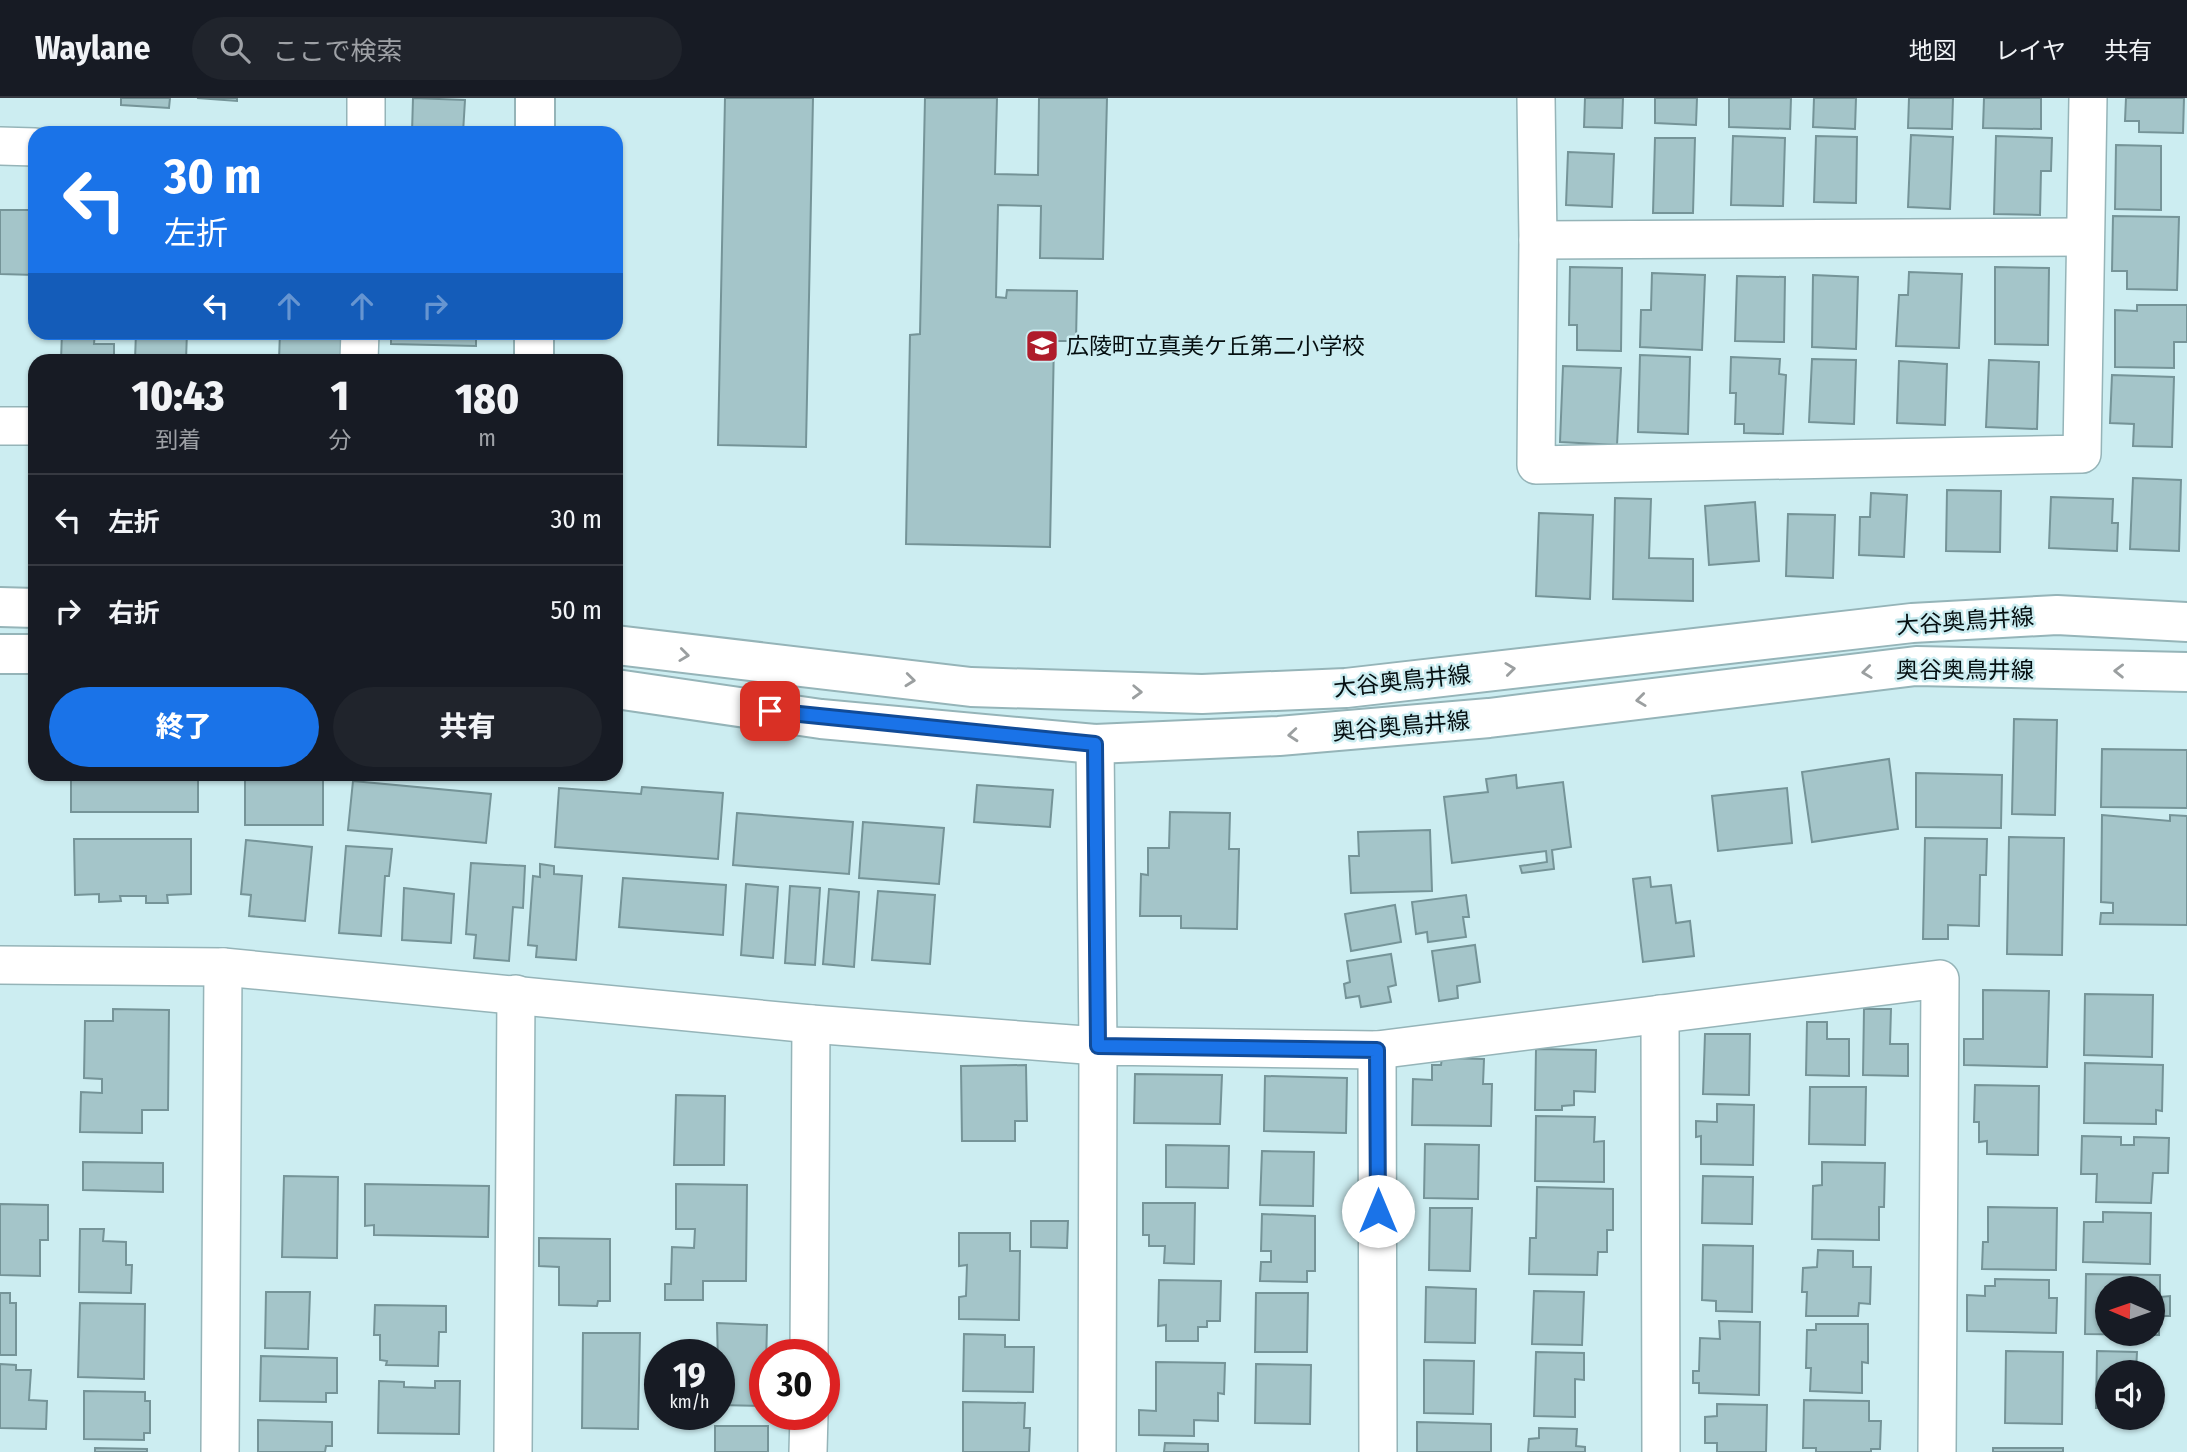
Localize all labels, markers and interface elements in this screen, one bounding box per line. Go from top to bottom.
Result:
search box [192,17,682,80]
text: Waylane [35,28,150,68]
icon: search [216,29,254,67]
text: ここで検索 [272,36,402,67]
text: 地図 [1909,37,1957,65]
text: レイヤ [1995,37,2066,65]
text: 共有 [2104,37,2152,65]
text: 30 m [164,147,262,206]
icon: left [49,154,140,245]
text: 左折 [164,214,228,252]
icon: left [197,287,235,325]
icon: ahead [270,287,308,325]
icon: ahead [343,287,381,325]
icon: right [416,287,454,325]
school or university icon: 広陵町立真美ケ丘第二小学校 [1023,327,1061,365]
place label: 広陵町立真美ケ丘第二小学校 [1066,332,1365,360]
text: 10:43 [132,371,225,421]
text: 1 [331,371,349,421]
text: 180 [455,374,519,424]
text: m [478,424,496,452]
text: 到着 [155,426,201,454]
text: 分 [328,426,351,454]
icon: left [49,501,87,539]
text: 30 m [551,504,602,535]
text: 左折 [108,507,160,538]
icon: right [49,592,87,630]
text: 50 m [550,595,602,626]
text: 右折 [108,598,160,629]
street label: 大谷奥鳥井線 [1895,602,2035,640]
one-way arrow [678,647,689,662]
street label: 奥谷奥鳥井線 [1896,656,2034,684]
street label: 大谷奥鳥井線 [1332,660,1472,702]
one-way arrow [1504,662,1516,677]
one-way arrow [2113,663,2124,678]
one-way arrow [1861,665,1873,680]
one-way arrow [905,672,916,687]
pin [740,681,800,741]
one-way arrow [1131,685,1142,700]
button: 終了 [49,687,319,767]
button: 共有 [333,687,602,767]
icon: arrive [751,692,789,730]
one-way arrow [1635,692,1647,707]
street label: 奥谷奥鳥井線 [1331,706,1471,746]
one-way arrow [1287,727,1298,742]
position arrow [1341,1174,1415,1248]
north arrow [2095,1276,2165,1346]
map controls [2095,1276,2165,1430]
speed limit sign: 30 [749,1339,840,1430]
text: 19 [673,1354,706,1396]
button: sound [2095,1360,2165,1430]
text: km/h [669,1391,710,1413]

